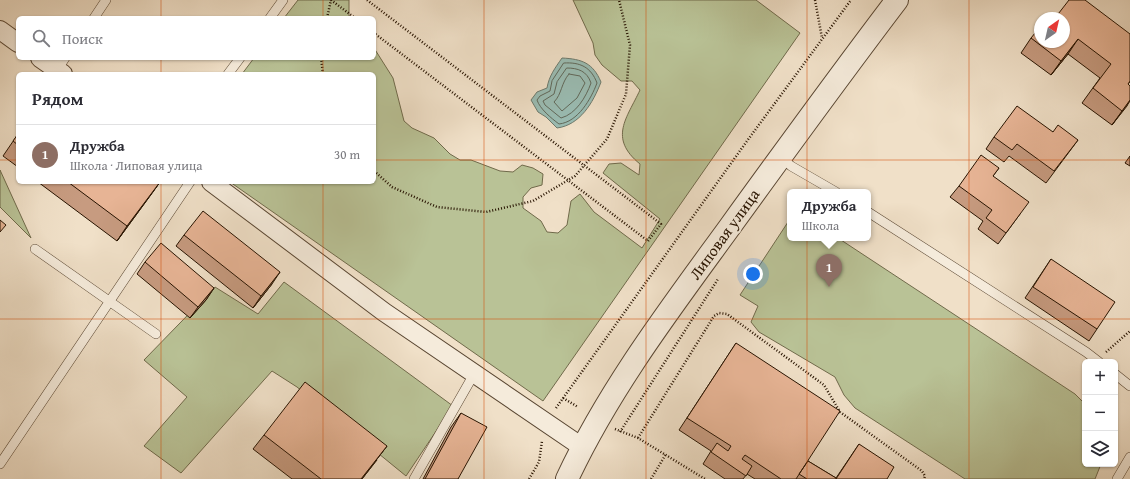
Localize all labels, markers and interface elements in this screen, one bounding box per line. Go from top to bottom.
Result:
north arrow [1034,12,1070,48]
search box [16,16,376,60]
icon: search [30,27,52,49]
text: Поиск [62,28,103,49]
text: Рядом [32,86,83,111]
text: Дружба [70,135,125,156]
text: 1 [42,145,48,164]
text: 30 m [334,145,360,164]
text: Школа · Липовая улица [70,156,203,175]
street label: Липовая улица [683,183,765,284]
popup [787,189,871,241]
text: Дружба [802,195,856,216]
text: Школа [802,216,839,235]
pin: 1 [816,254,842,287]
your location [743,264,763,284]
map controls [1082,359,1118,467]
button: + [1082,359,1118,395]
button: − [1082,395,1118,431]
button: layers [1082,431,1118,467]

